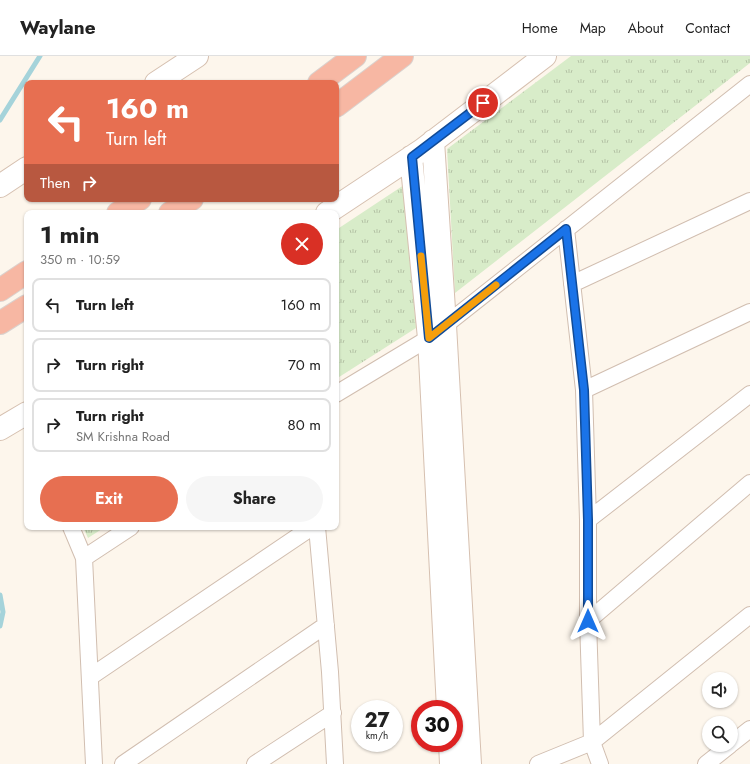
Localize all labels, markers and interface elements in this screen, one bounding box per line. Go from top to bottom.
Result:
text: Waylane [20,14,96,41]
text: Home [522,18,558,38]
text: Map [580,18,606,38]
text: About [628,18,663,38]
text: Contact [685,18,730,38]
pin [466,86,500,120]
text: 160 m [106,88,189,129]
icon: arrive [472,92,494,114]
icon: left [40,96,92,148]
text: Turn left [106,126,166,152]
text: Then [40,172,70,194]
icon: right [78,172,100,194]
text: 1 min [40,217,100,252]
button: close [281,223,323,265]
text: 350 m · 10:59 [40,250,120,269]
icon: left [42,294,64,316]
text: Turn left [76,294,134,316]
text: 160 m [280,294,321,316]
icon: right [42,354,64,376]
text: Turn right [76,354,144,376]
text: 70 m [288,354,321,376]
text: Turn right [76,405,144,427]
icon: right [42,414,64,436]
text: 80 m [288,414,321,436]
text: SM Krishna Road [76,427,170,446]
button: Exit [40,476,178,522]
button: Share [186,476,323,522]
position arrow [567,600,609,642]
map controls [702,672,738,752]
button: sound [702,672,738,708]
speed limit sign: 30 [411,700,463,752]
text: 27 [364,706,390,735]
button: search [702,716,738,752]
text: km/h [366,728,388,743]

